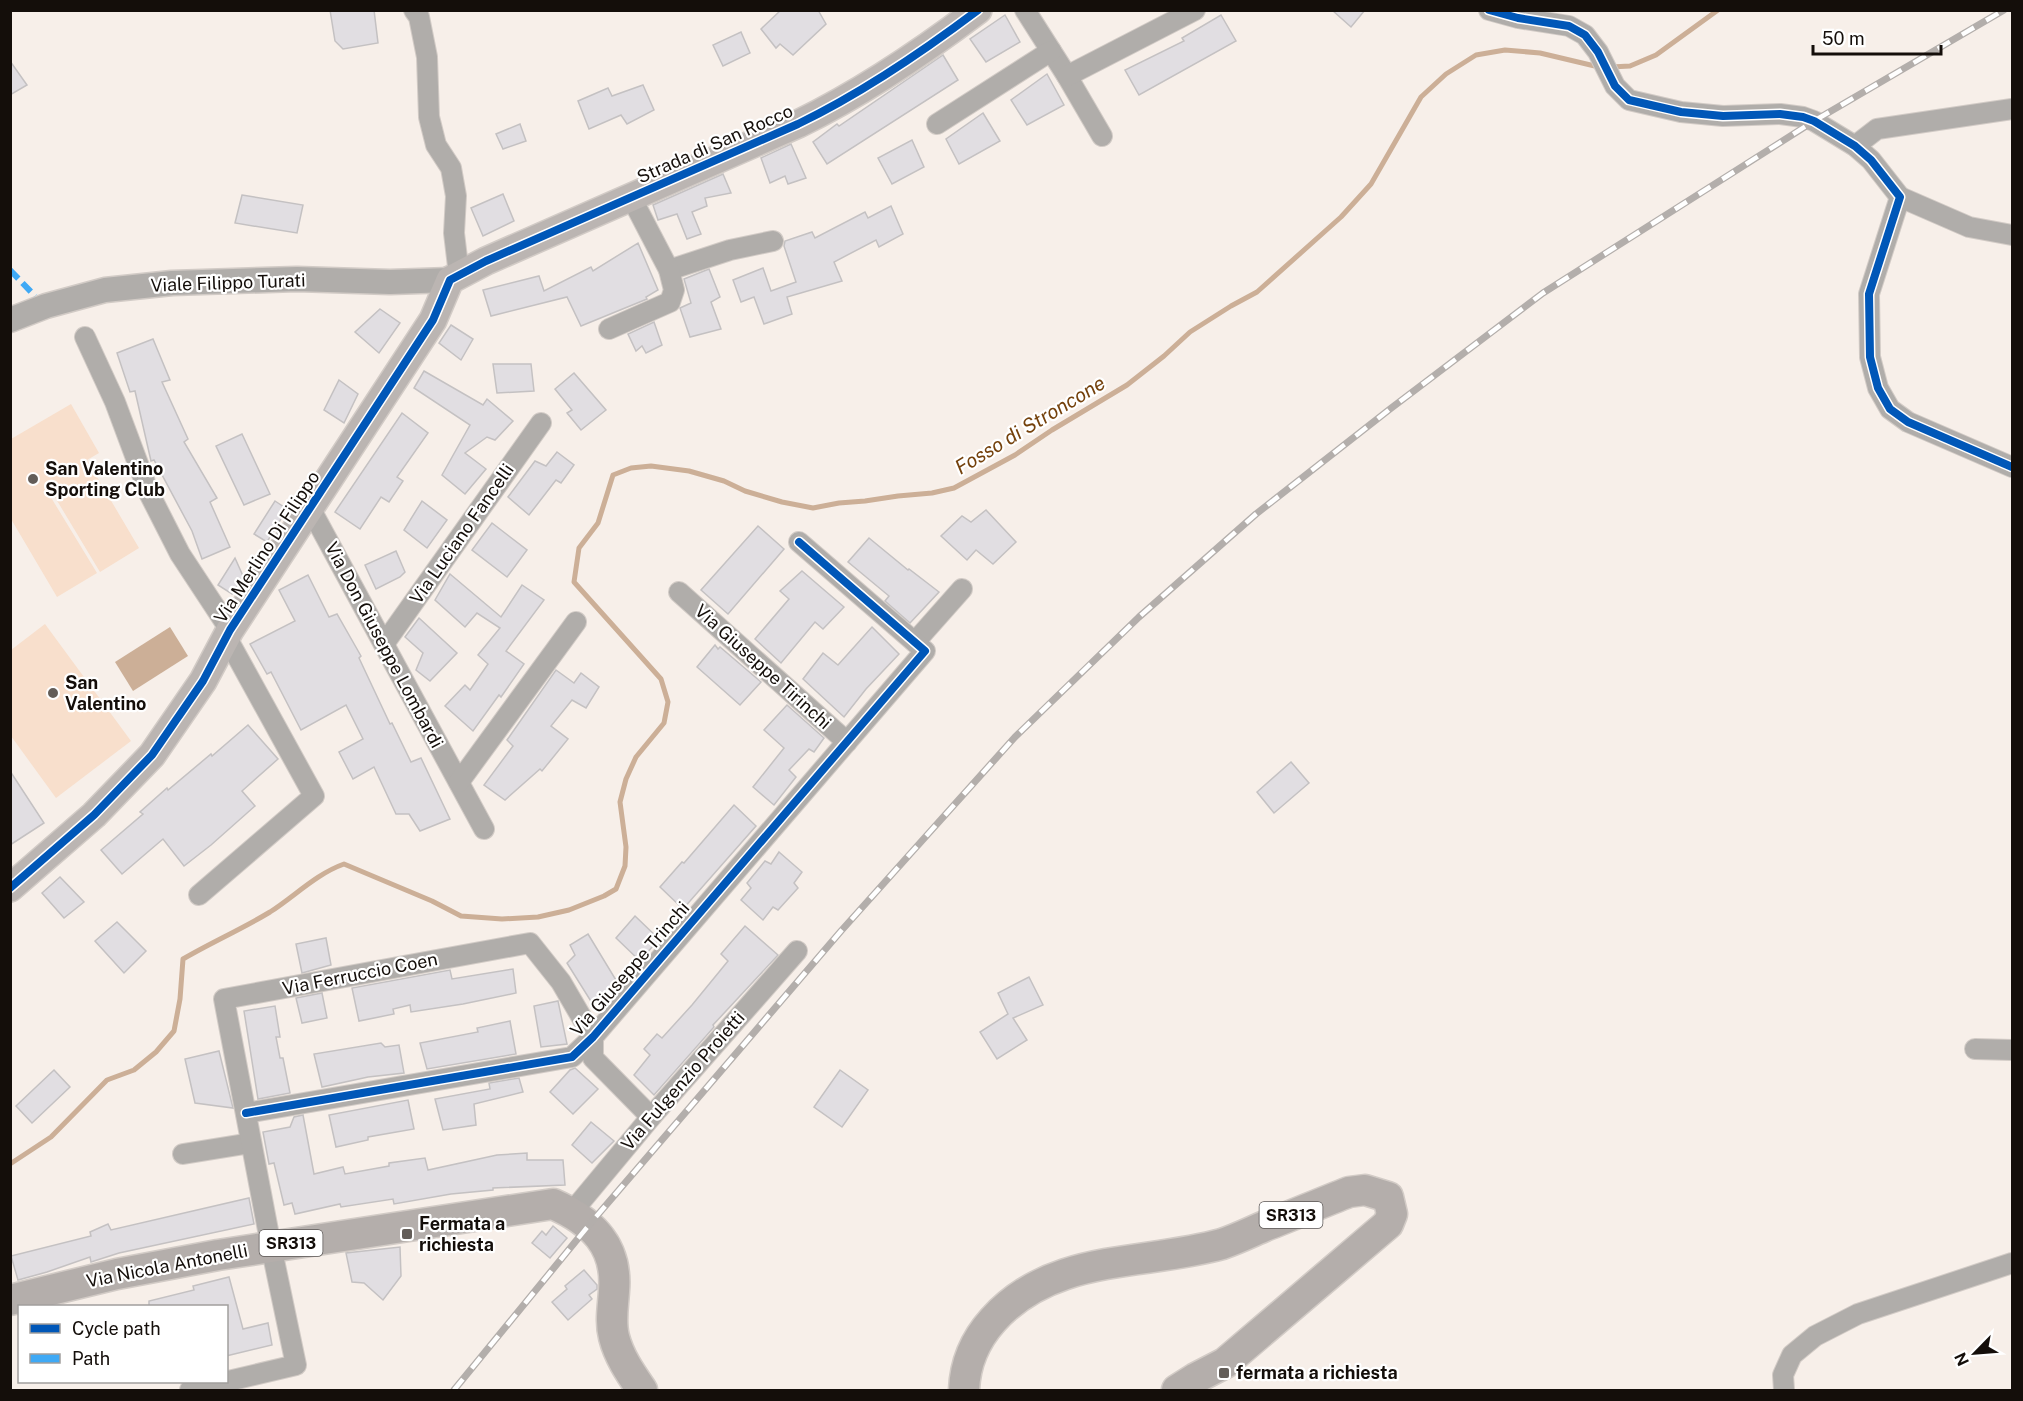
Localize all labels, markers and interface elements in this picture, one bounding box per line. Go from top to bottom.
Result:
scale bar [1813,18,1940,56]
text: 50 m [1822,28,1865,49]
street label: Strada di San Rocco [634,100,796,187]
street label: Viale Filippo Turati [150,269,306,296]
water label: Fosso di Stroncone [951,371,1110,479]
place label: San Valentino Sporting Club [45,458,165,500]
street label: Via Luciano Fancelli [405,460,518,608]
street label: Via Merlino Di Filippo [210,467,324,627]
marker: San Valentino Sporting Club [26,472,40,486]
street label: Via Don Giuseppe Lombardi [321,538,448,751]
street label: Via Giuseppe Tirinchi [691,600,836,733]
place label: San Valentino [65,672,146,714]
marker: San Valentino [46,686,60,700]
street label: Via Giuseppe Trinchi [566,897,694,1040]
street label: Via Ferruccio Coen [281,948,439,999]
street label: Via Fulgenzio Proietti [617,1007,749,1154]
road number: SR313 [1260,1202,1322,1228]
place label: Fermata a richiesta [419,1213,505,1255]
marker: Fermata a richiesta [400,1227,414,1241]
road number: SR313 [260,1230,322,1256]
street label: Via Nicola Antonelli [84,1240,249,1291]
legend [18,1305,228,1383]
text: Cycle path [72,1318,161,1339]
north arrow [1945,1323,2005,1383]
text: Path [72,1348,110,1369]
text: N [1951,1349,1973,1369]
place label: fermata a richiesta [1236,1362,1398,1383]
marker: fermata a richiesta [1217,1366,1231,1380]

